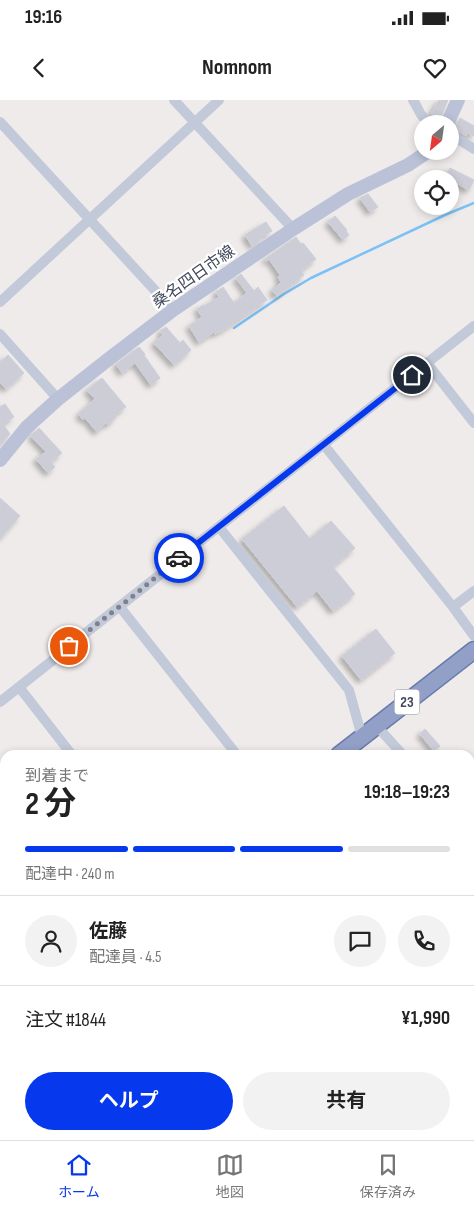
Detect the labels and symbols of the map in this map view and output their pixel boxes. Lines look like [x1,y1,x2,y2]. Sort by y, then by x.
north arrow [414,115,459,160]
street label: 桑名四日市線 [149,242,239,313]
pin [391,354,433,396]
courier [154,533,204,583]
pin [48,625,90,667]
road number: 23 [394,690,420,714]

